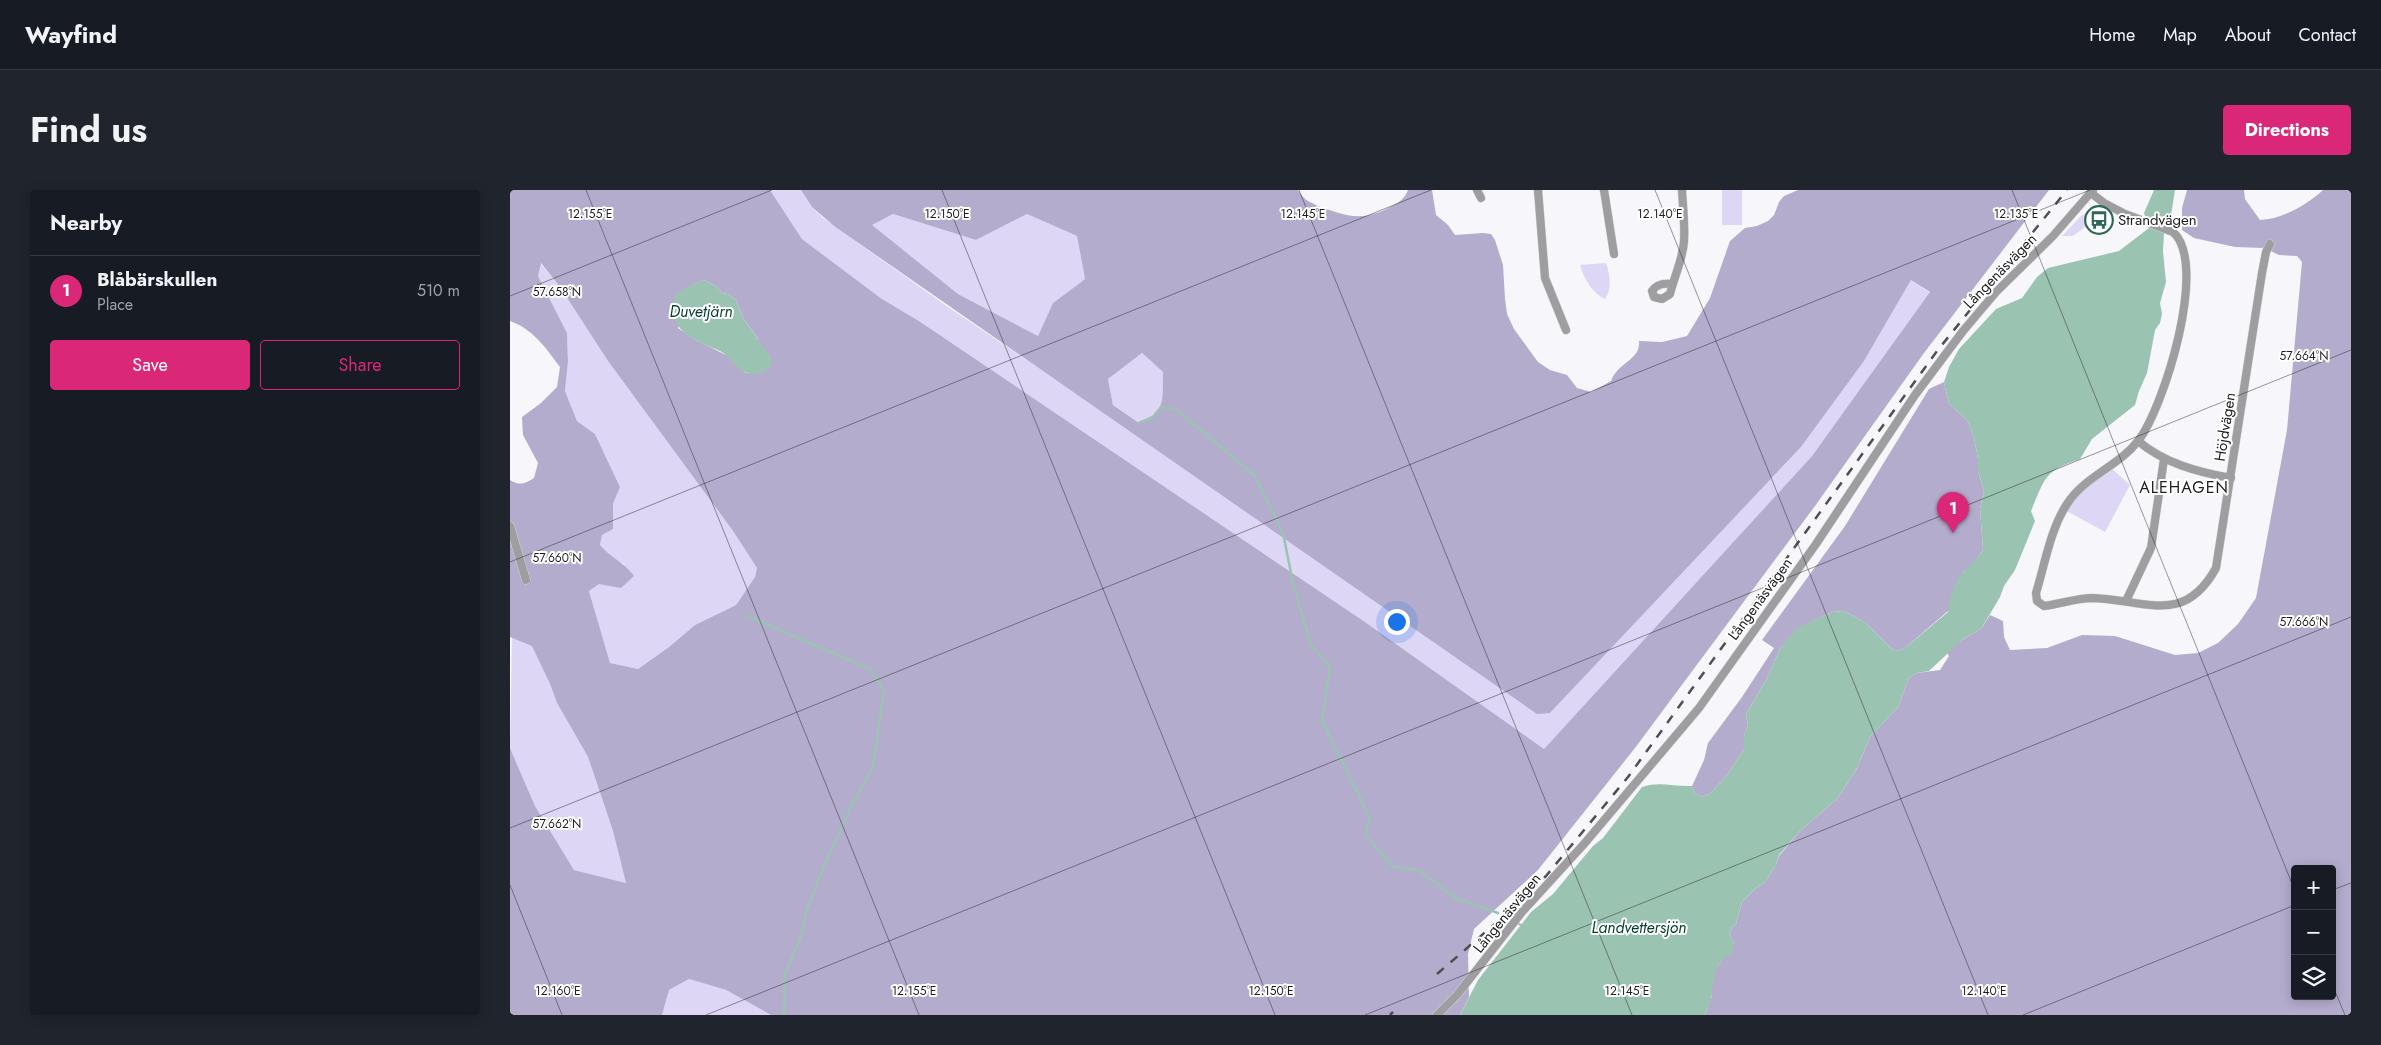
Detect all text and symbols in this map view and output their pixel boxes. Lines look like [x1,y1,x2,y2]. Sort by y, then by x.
text: Wayfind [25,17,117,52]
text: Home [2089,22,2135,48]
text: Map [2163,22,2197,48]
text: About [2225,22,2270,48]
text: Contact [2298,22,2356,48]
text: Find us [30,105,147,155]
button: Directions [2223,105,2351,155]
text: 12.155°E [568,205,612,223]
text: 12.150°E [924,205,970,223]
text: 12.145°E [1281,205,1325,223]
text: 12.140°E [1637,205,1683,223]
text: 12.135°E [1994,205,2038,223]
bus stop icon: Strandvägen [2084,205,2114,235]
text: Nearby [50,208,122,238]
place label: Strandvägen [2118,209,2197,231]
street label: Långenäsvägen [1958,228,2042,314]
text: Blåbärskullen [97,266,217,293]
text: 1 [62,279,70,302]
text: 510 m [417,279,460,302]
text: 57.658°N [533,283,581,301]
text: Place [97,293,133,316]
water label: Duvetjärn [669,300,733,323]
button: Save [50,340,250,390]
button: Share [260,340,460,390]
text: 57.664°N [2280,347,2328,365]
street label: Höjdvägen [2209,391,2241,463]
district label: ALEHAGEN [2139,476,2229,499]
pin: 1 [1937,492,1969,533]
text: 57.660°N [532,549,582,567]
street label: Långenäsvägen [1722,553,1798,645]
your location [1384,609,1410,635]
text: 57.666°N [2280,613,2328,631]
text: 57.662°N [533,815,581,833]
map controls [2291,865,2336,1000]
button: + [2291,865,2336,910]
street label: Långenäsvägen [1468,868,1546,958]
button: − [2291,910,2336,955]
water label: Landvettersjön [1592,916,1686,939]
button: layers [2291,955,2336,1000]
text: 12.160°E [535,982,581,1000]
text: 12.155°E [892,982,936,1000]
text: 12.150°E [1248,982,1294,1000]
text: 12.145°E [1605,982,1649,1000]
text: 12.140°E [1961,982,2007,1000]

